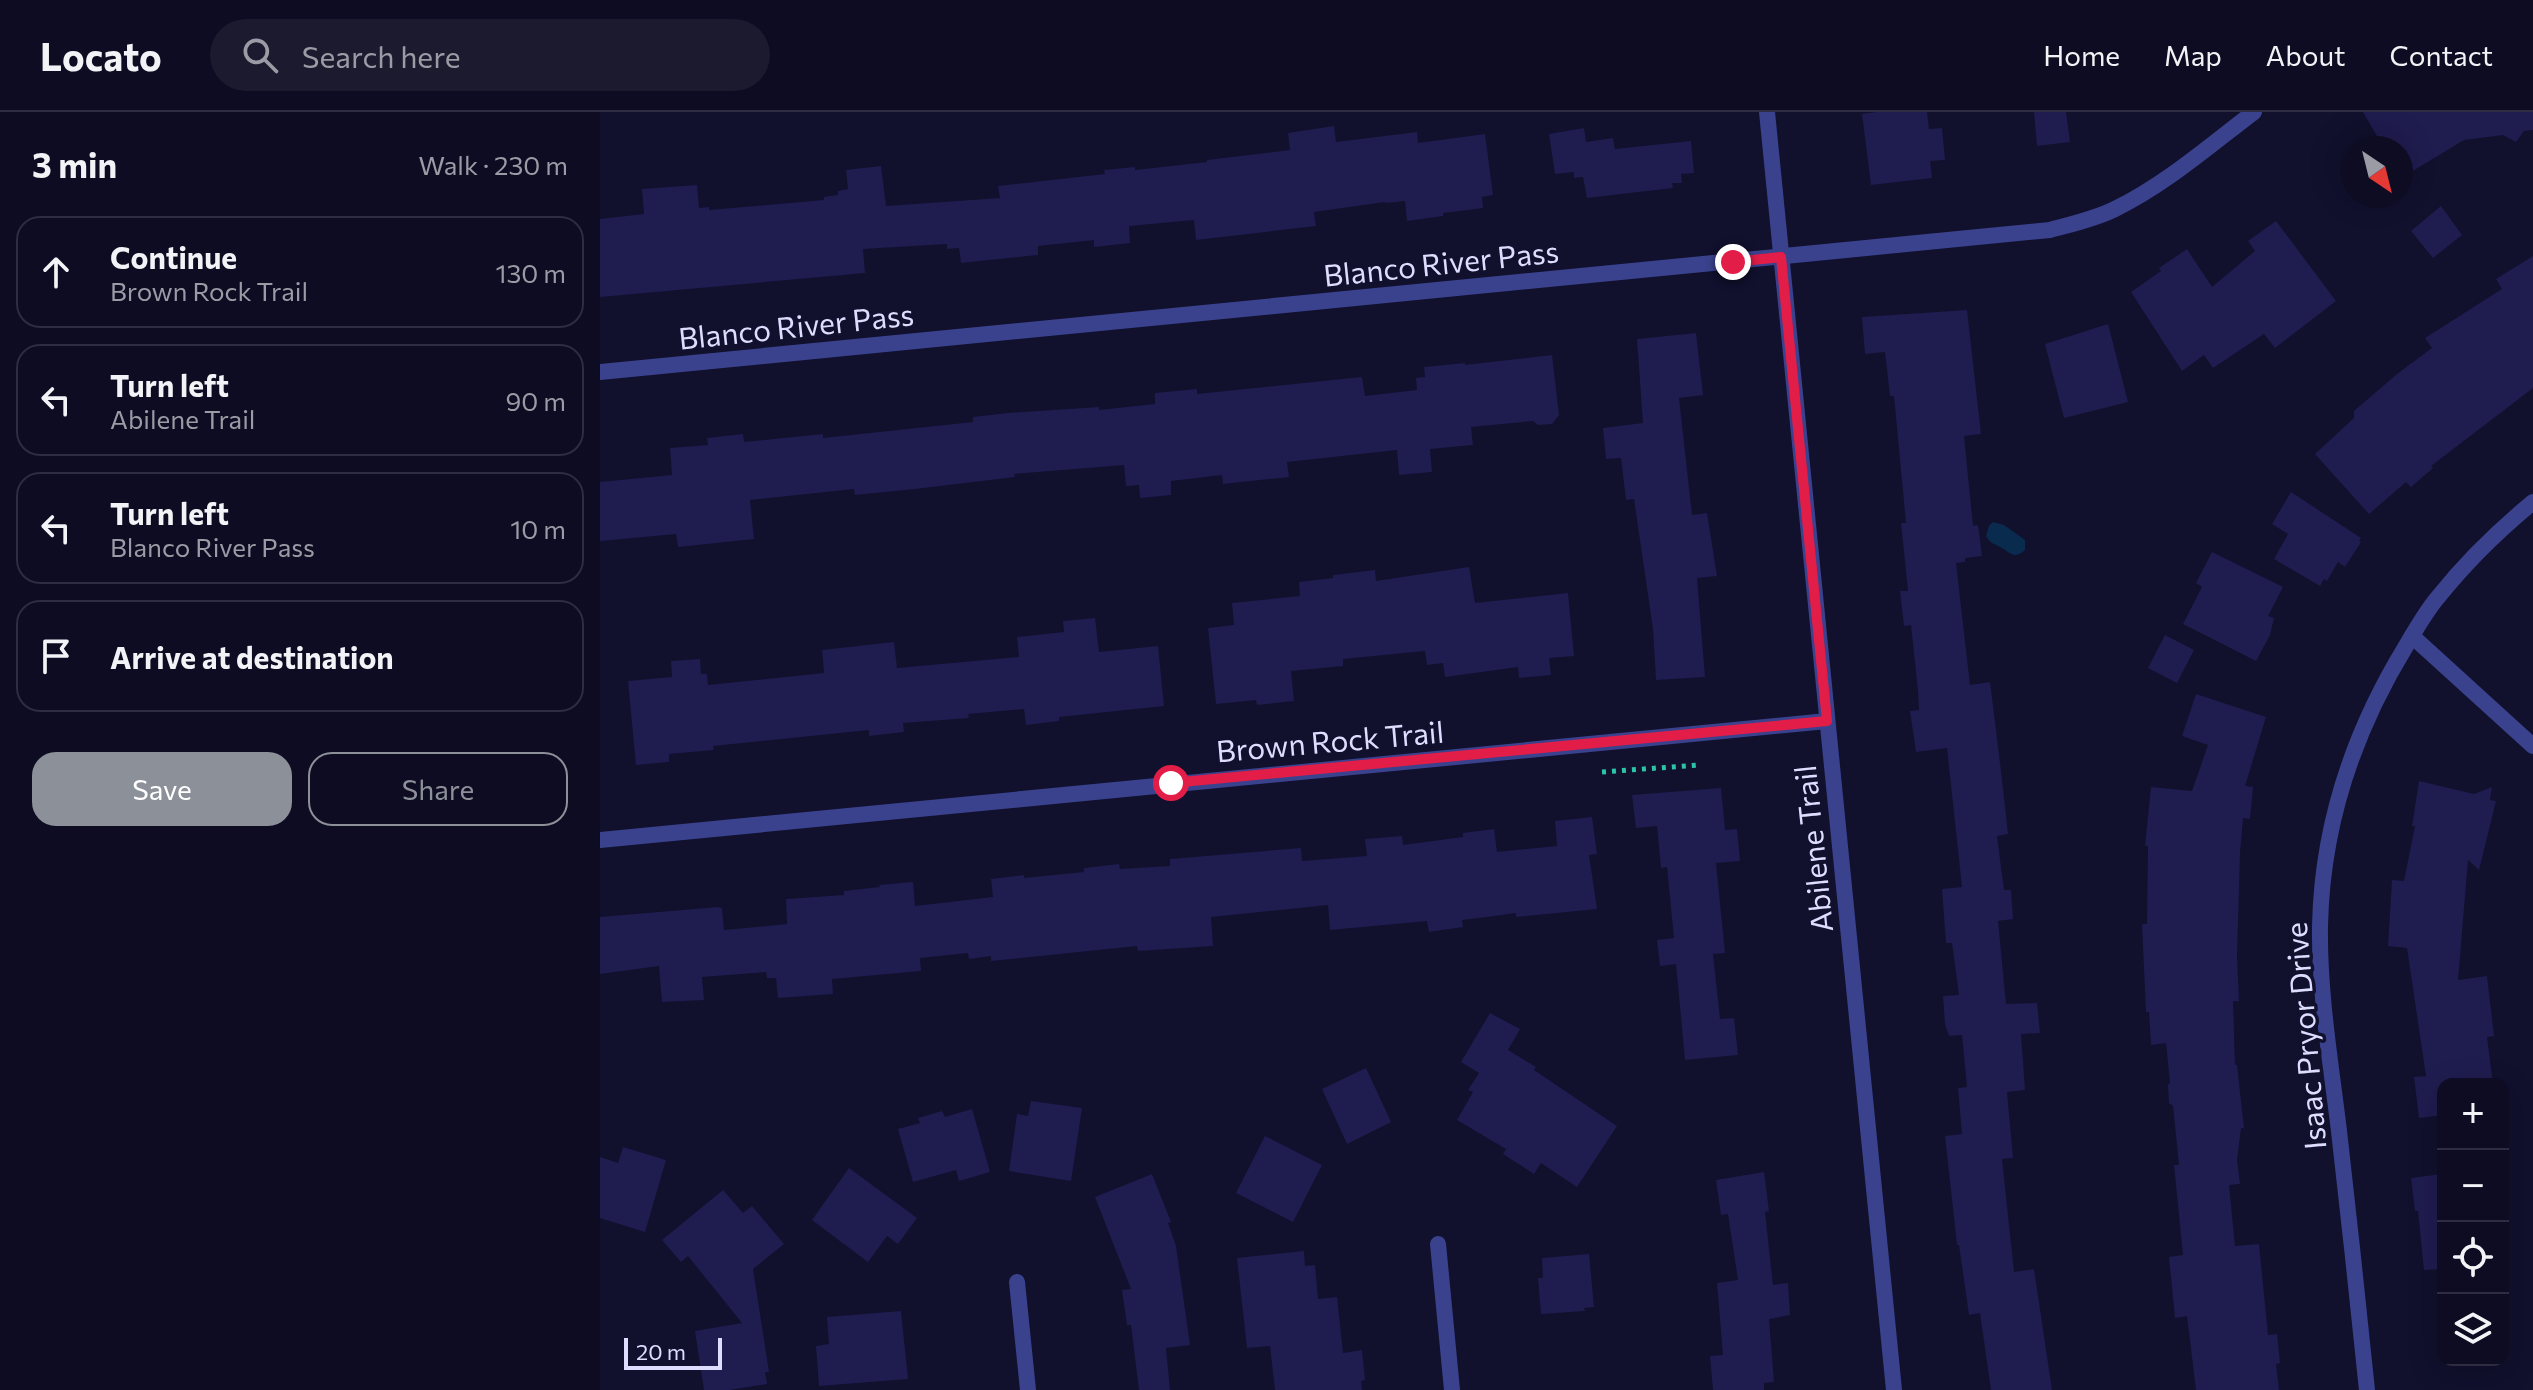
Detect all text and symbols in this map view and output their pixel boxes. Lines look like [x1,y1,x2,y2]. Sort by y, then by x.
search box [210,19,770,91]
text: Locato [40,32,162,79]
icon: search [238,33,282,77]
text: Search here [302,37,460,74]
text: Home [2043,38,2120,72]
text: Map [2164,38,2222,72]
text: About [2266,38,2346,72]
text: Contact [2390,38,2493,72]
north arrow [2341,136,2413,208]
text: 3 min [32,143,117,185]
text: Walk · 230 m [419,149,568,180]
street label: Blanco River Pass [1322,231,1560,293]
text: Continue [110,238,237,275]
route end [1715,244,1751,280]
icon: ahead [34,250,78,294]
text: 130 m [495,257,566,288]
text: Brown Rock Trail [110,275,308,306]
street label: Blanco River Pass [677,294,915,356]
text: Turn left [110,366,229,403]
icon: left [34,378,78,422]
text: 90 m [506,385,566,416]
text: Abilene Trail [110,403,255,434]
text: Turn left [110,494,229,531]
icon: left [34,506,78,550]
text: 10 m [510,513,566,544]
text: Blanco River Pass [110,531,315,562]
icon: arrive [34,634,78,678]
text: Arrive at destination [110,638,394,675]
street label: Brown Rock Trail [1215,712,1445,768]
button: Save [32,752,292,826]
button: Share [308,752,568,826]
street label: Abilene Trail [1785,764,1839,934]
route start [1153,765,1189,801]
street label: Isaac Pryor Drive [2276,921,2332,1151]
map controls [2437,1078,2509,1366]
button: + [2437,1078,2509,1150]
button: − [2437,1150,2509,1222]
button: locate [2437,1222,2509,1294]
button: layers [2437,1294,2509,1366]
scale bar [624,1334,722,1370]
text: 20 m [636,1338,686,1365]

